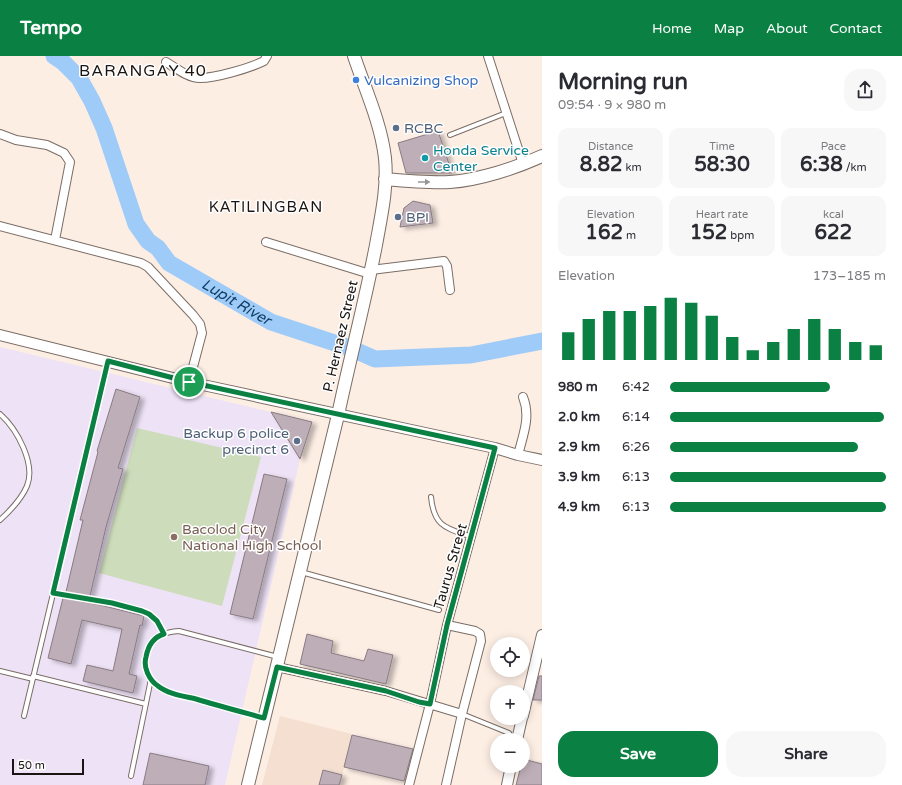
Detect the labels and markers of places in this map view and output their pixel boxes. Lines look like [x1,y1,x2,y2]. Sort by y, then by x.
place label: Vulcanizing Shop [364,72,479,89]
marker: Vulcanizing Shop [351,75,361,85]
place label: RCBC [404,120,443,137]
marker: RCBC [391,123,401,133]
place label: Honda Service Center [433,142,529,175]
marker: Honda Service Center [420,153,430,163]
place label: BPI [406,209,429,226]
marker: BPI [393,212,403,222]
pin [172,365,206,399]
place label: Backup 6 police precinct 6 [183,425,289,458]
marker: Backup 6 police precinct 6 [292,436,302,446]
place label: Bacolod City National High School [182,521,322,554]
marker: Bacolod City National High School [169,532,179,542]

